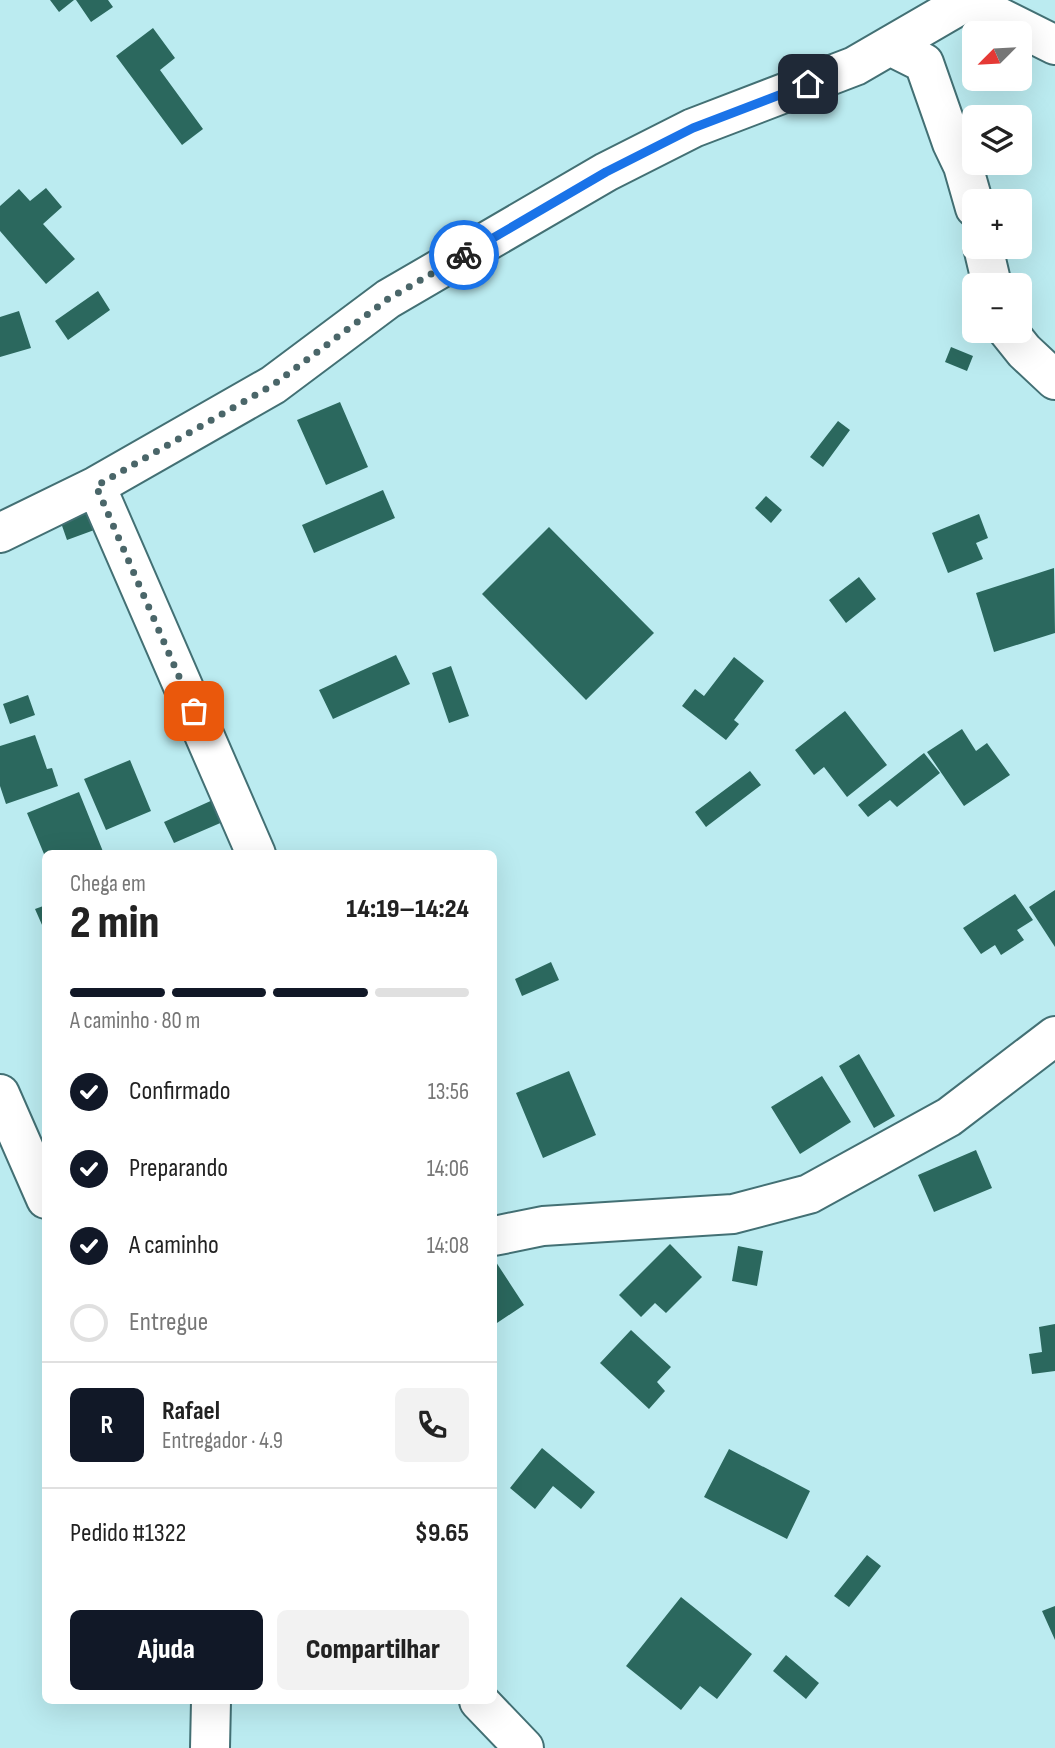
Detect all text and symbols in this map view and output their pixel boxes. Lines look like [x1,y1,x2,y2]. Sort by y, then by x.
north arrow [962,21,1032,91]
map controls [962,21,1032,343]
pin [778,54,838,114]
icon: home [789,65,827,103]
button: layers [962,105,1032,175]
button: + [962,189,1032,259]
courier [429,220,499,290]
icon: bike [445,236,483,274]
button: − [962,273,1032,343]
pin [164,681,224,741]
icon: bag [175,692,213,730]
text: Chega em [70,870,146,898]
text: 14:19–14:24 [346,894,469,925]
text: 2 min [70,896,159,951]
text: A caminho · 80 m [70,1007,200,1035]
icon: check [70,1073,108,1111]
text: Confirmado [129,1076,230,1107]
text: 13:56 [428,1078,469,1106]
icon: check [70,1150,108,1188]
text: Preparando [129,1153,228,1184]
text: 14:06 [427,1155,469,1183]
icon: check [70,1227,108,1265]
text: A caminho [129,1230,219,1261]
text: 14:08 [427,1232,469,1260]
text: Entregue [129,1307,208,1338]
button: phone [395,1388,469,1462]
text: Rafael [162,1396,220,1427]
text: R [101,1410,113,1441]
text: Entregador · 4.9 [162,1427,283,1455]
text: Pedido #1322 [70,1518,186,1549]
text: $9.65 [415,1518,469,1549]
button: Ajuda [70,1610,263,1690]
button: Compartilhar [277,1610,469,1690]

